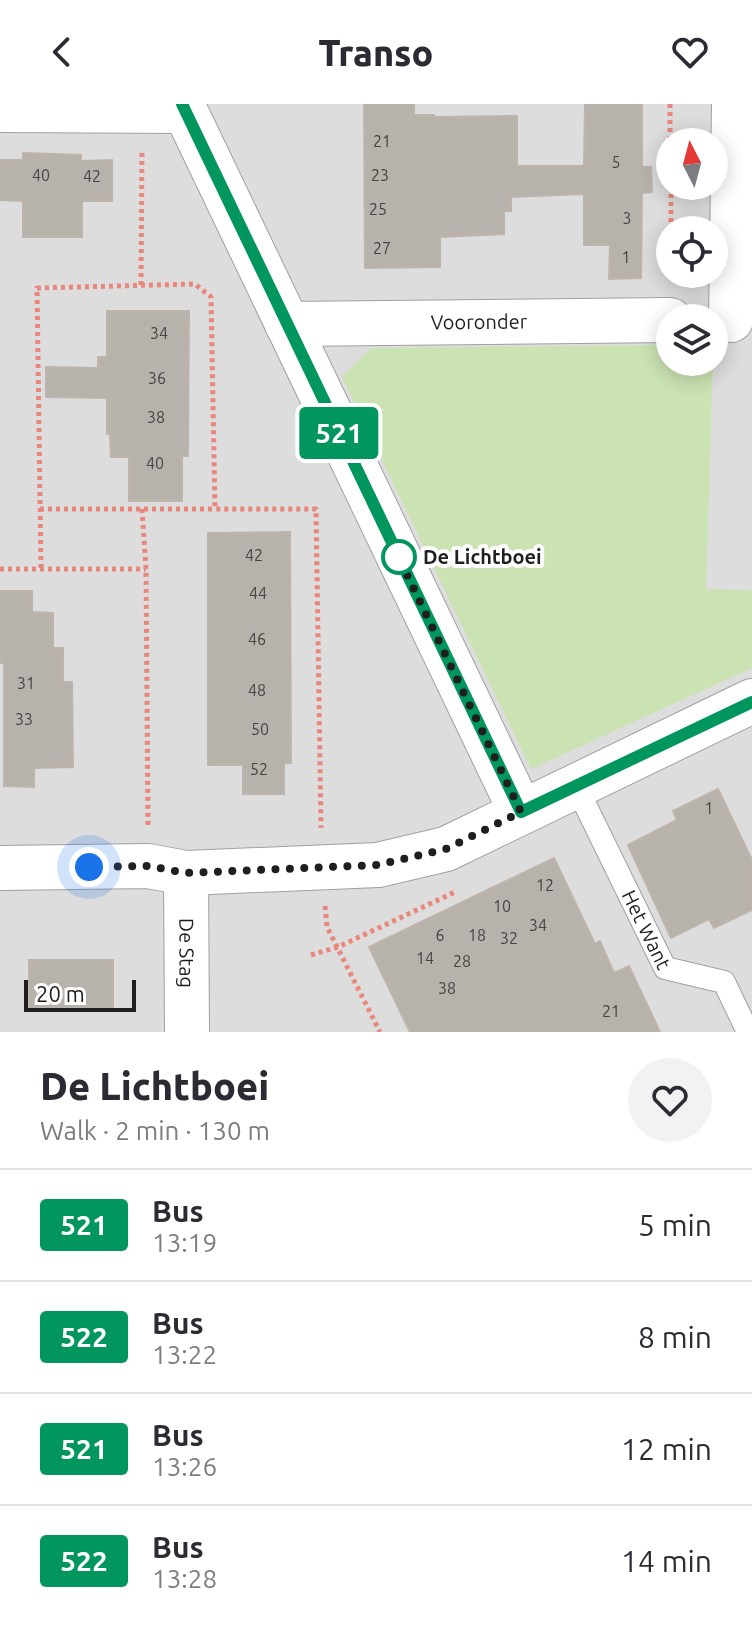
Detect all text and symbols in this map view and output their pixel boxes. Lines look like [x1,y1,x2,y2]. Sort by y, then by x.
icon: back [40,30,84,74]
icon: heart [668,30,712,74]
text: Transo [319,32,433,73]
north arrow [656,128,728,200]
map controls [656,128,728,376]
house number: 21 [373,132,391,150]
house number: 5 [611,153,621,171]
house number: 40 [32,166,50,184]
house number: 23 [371,166,389,184]
house number: 42 [83,167,101,185]
house number: 25 [369,200,387,218]
house number: 3 [622,209,632,227]
button: locate [656,216,728,288]
house number: 27 [373,239,391,257]
house number: 1 [621,248,631,266]
button: layers [656,304,728,376]
street label: Vooronder [431,309,528,333]
house number: 34 [150,324,168,342]
house number: 36 [148,369,166,387]
line badge: 521 [293,407,385,459]
house number: 38 [147,408,165,426]
text: 521 [315,417,363,448]
house number: 40 [146,454,164,472]
marker: De Lichtboei [382,540,416,574]
place label: De Lichtboei [423,545,542,568]
house number: 42 [245,546,263,564]
house number: 44 [249,584,267,602]
house number: 46 [248,630,266,648]
house number: 31 [17,674,35,692]
house number: 48 [248,681,266,699]
house number: 33 [15,710,33,728]
house number: 50 [251,720,269,738]
house number: 52 [250,760,268,778]
house number: 1 [704,799,714,817]
your location [69,847,109,887]
house number: 12 [536,876,554,894]
street label: Het Want [618,886,676,973]
house number: 10 [493,897,511,915]
house number: 34 [529,916,547,934]
street label: De Stag [175,918,199,988]
house number: 6 [435,926,445,944]
house number: 18 [468,926,486,944]
house number: 32 [500,929,518,947]
house number: 14 [416,949,434,967]
house number: 28 [453,952,471,970]
scale bar [24,976,136,1012]
house number: 38 [438,979,456,997]
text: 20 m [36,981,85,1006]
house number: 21 [602,1002,620,1020]
button: heart [628,1058,712,1142]
text: De Lichtboei [40,1065,269,1107]
text: Walk · 2 min · 130 m [40,1116,270,1145]
text: Bus [152,1194,204,1228]
text: 5 min [638,1208,712,1242]
text: 521 [60,1209,108,1240]
text: 13:19 [152,1228,217,1257]
text: Bus [152,1306,204,1340]
text: 8 min [638,1320,712,1354]
text: 522 [60,1321,108,1352]
text: 13:22 [152,1340,217,1369]
text: Bus [152,1418,204,1452]
text: 12 min [621,1432,712,1466]
text: 521 [60,1433,108,1464]
text: 13:26 [152,1452,217,1481]
text: Bus [152,1530,204,1564]
text: 14 min [621,1544,712,1578]
text: 522 [60,1545,108,1576]
text: 13:28 [152,1564,217,1593]

